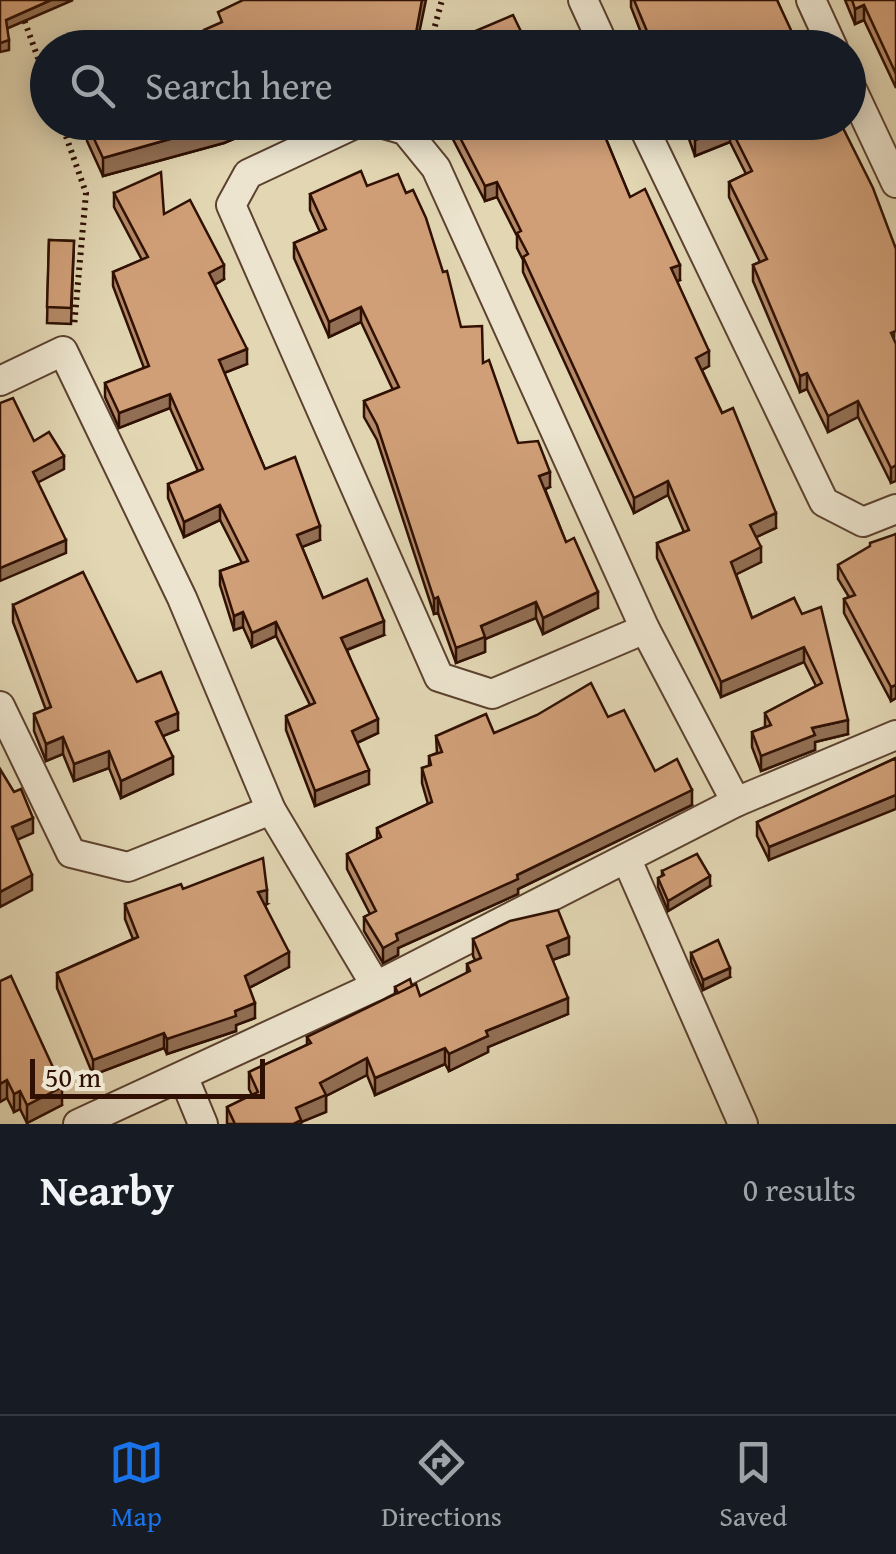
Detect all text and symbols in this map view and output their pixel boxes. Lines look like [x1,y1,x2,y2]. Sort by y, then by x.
search box [30,30,866,140]
text: Search here [145,57,333,113]
icon: search [65,58,120,113]
scale bar [30,1054,265,1098]
text: 50 m [45,1056,101,1097]
text: Nearby [40,1159,174,1220]
text: 0 results [743,1166,856,1213]
tab: Map [109,1435,164,1536]
tab: Directions [381,1435,502,1536]
tab: Saved [719,1435,787,1536]

